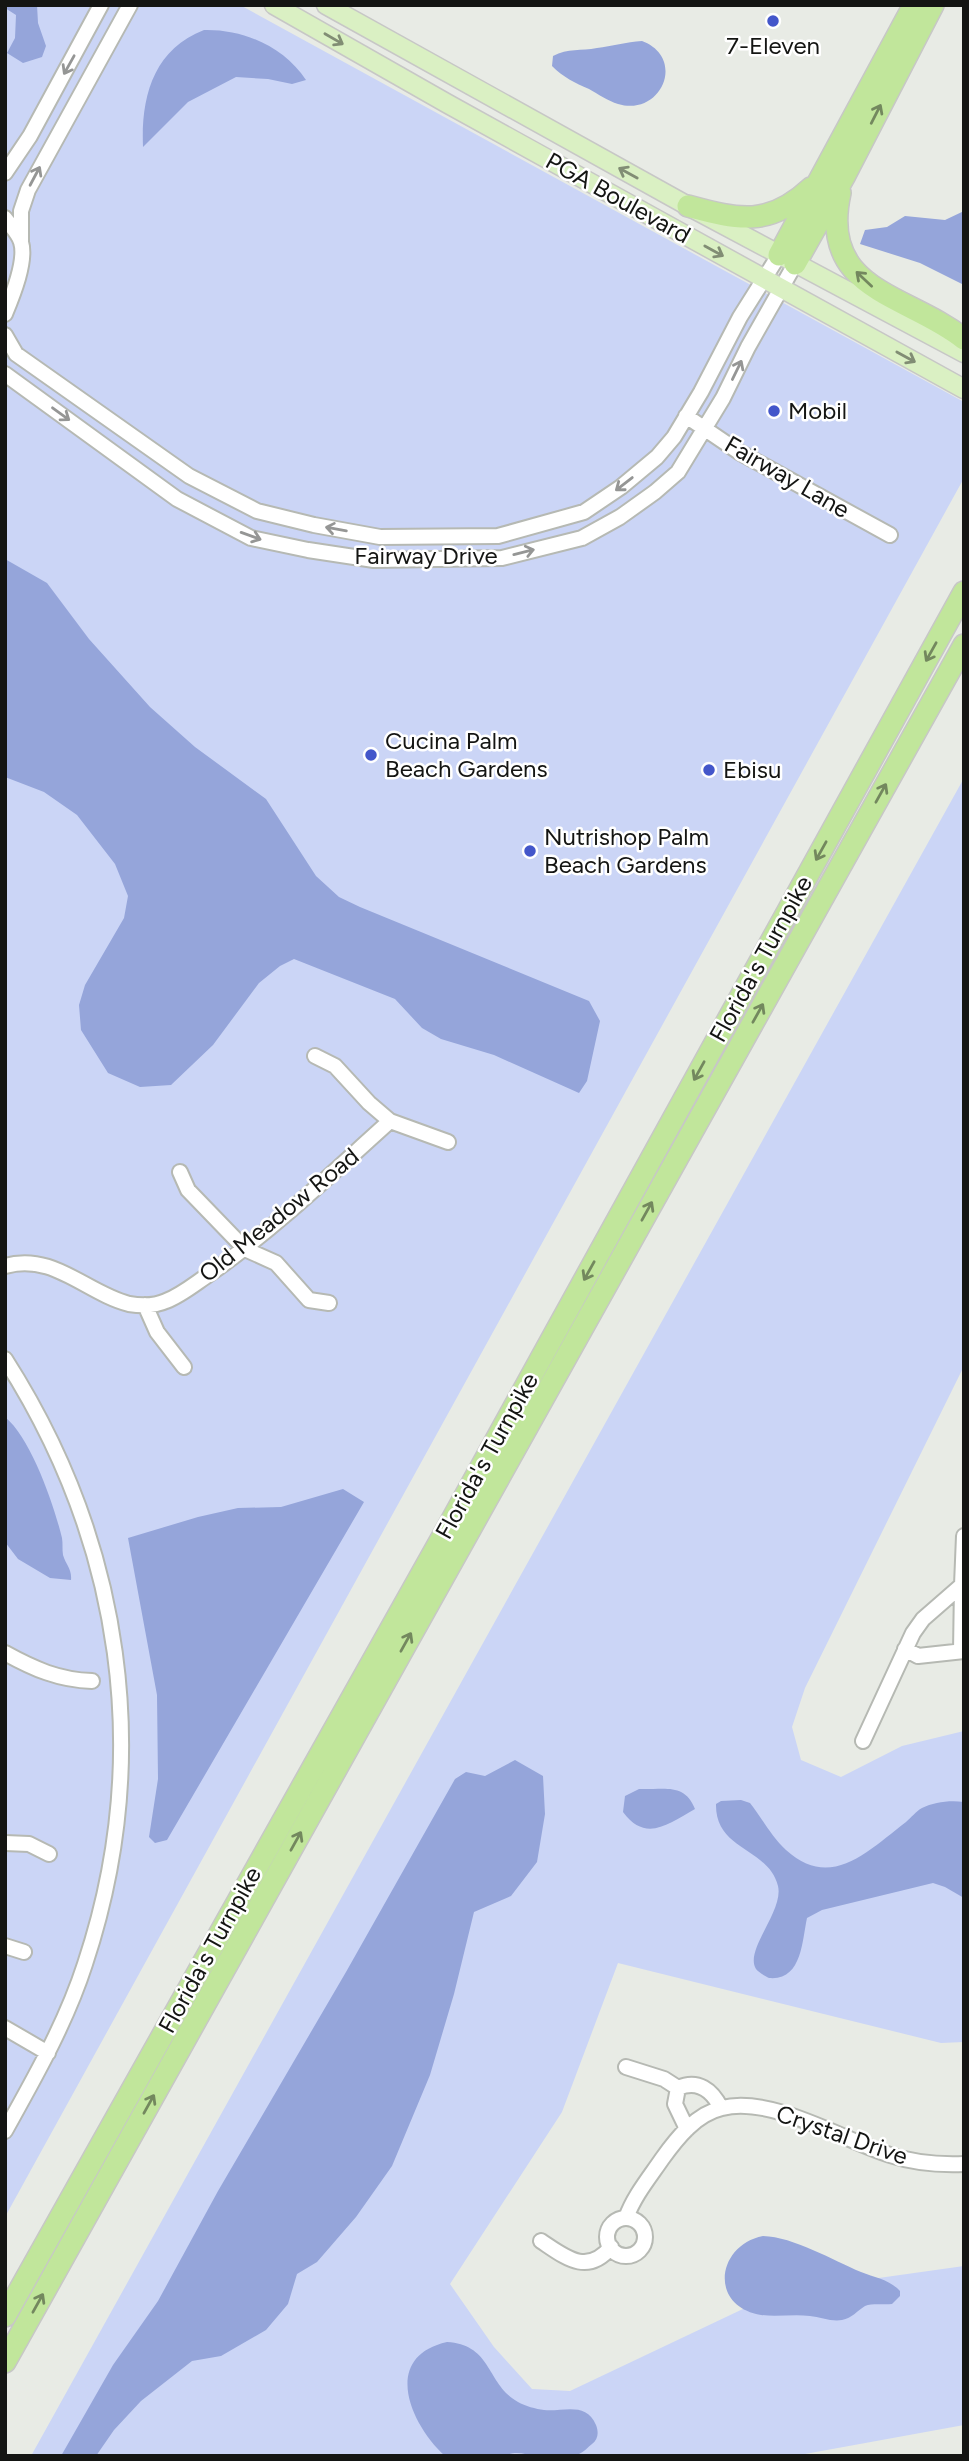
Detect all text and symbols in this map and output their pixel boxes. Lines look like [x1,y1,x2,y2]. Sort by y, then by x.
marker: 7-Eleven [765,13,781,29]
place label: 7-Eleven [726,31,820,60]
one-way arrow [323,32,343,46]
one-way arrow [61,54,75,75]
one-way arrow [870,104,884,125]
street label: PGA Boulevard [541,146,696,249]
one-way arrow [29,166,42,187]
one-way arrow [619,166,639,180]
one-way arrow [704,245,724,259]
one-way arrow [855,271,873,287]
one-way arrow [896,350,916,364]
one-way arrow [731,360,745,381]
place label: Mobil [788,396,847,425]
marker: Mobil [766,403,782,419]
one-way arrow [51,406,70,421]
street label: Fairway Lane [720,429,855,524]
one-way arrow [616,476,634,492]
one-way arrow [325,522,348,536]
one-way arrow [240,531,262,543]
street label: Fairway Drive [354,541,498,570]
one-way arrow [513,545,535,558]
one-way arrow [924,641,938,661]
place label: Cucina Palm Beach Gardens [385,726,548,783]
marker: Cucina Palm Beach Gardens [363,747,379,763]
place label: Ebisu [723,755,781,784]
marker: Ebisu [701,762,717,778]
one-way arrow [875,783,888,804]
place label: Nutrishop Palm Beach Gardens [544,822,709,879]
one-way arrow [814,840,827,861]
marker: Nutrishop Palm Beach Gardens [522,843,538,859]
street label: Florida's Turnpike [703,871,818,1047]
one-way arrow [752,1003,765,1024]
one-way arrow [692,1061,706,1081]
street label: Old Meadow Road [193,1141,364,1288]
one-way arrow [640,1202,654,1222]
one-way arrow [582,1260,596,1280]
street label: Florida's Turnpike [429,1368,544,1544]
one-way arrow [399,1633,413,1653]
one-way arrow [290,1831,303,1852]
street label: Florida's Turnpike [152,1862,267,2038]
one-way arrow [143,2094,156,2115]
street label: Crystal Drive [773,2098,912,2171]
one-way arrow [31,2293,45,2313]

